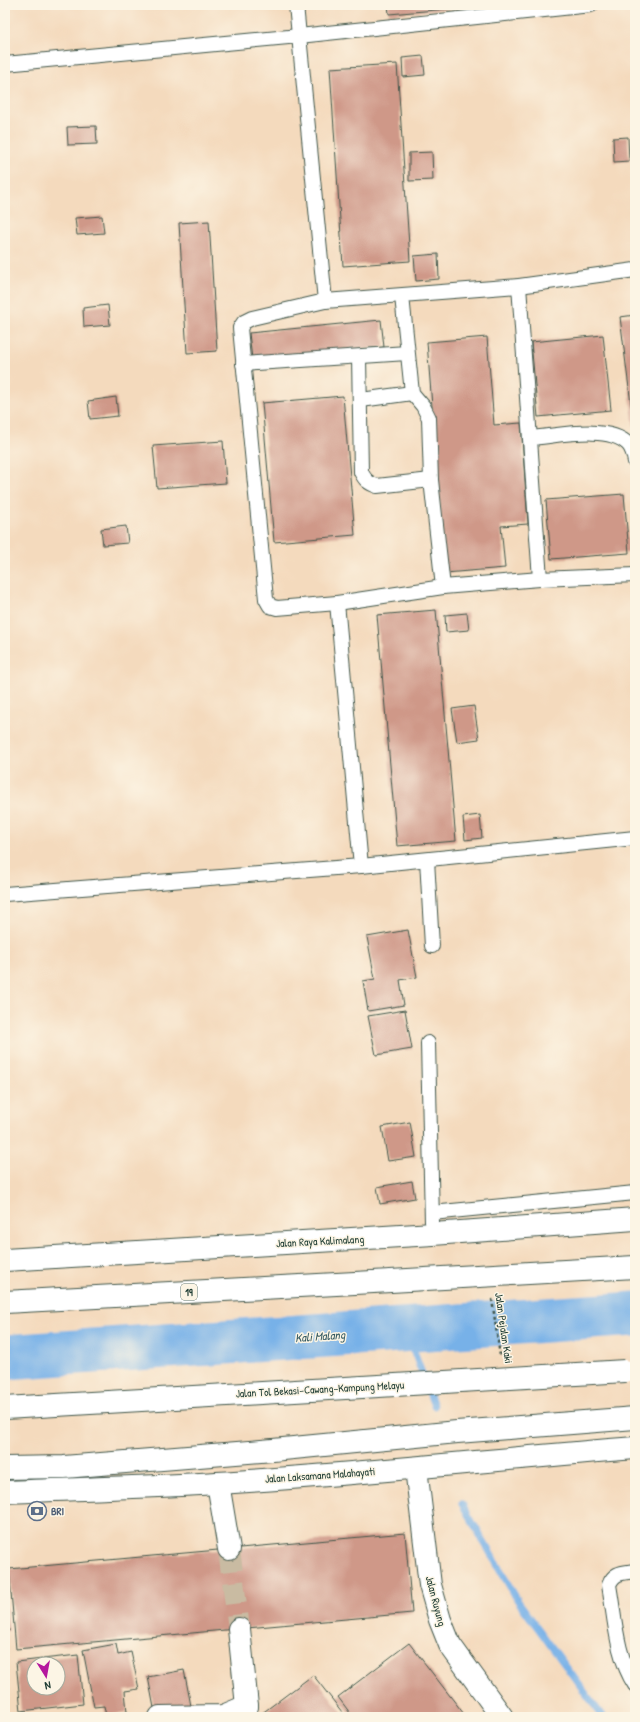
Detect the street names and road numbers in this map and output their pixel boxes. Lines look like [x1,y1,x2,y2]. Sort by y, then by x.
street label: Jalan Raya Kalimalang [276,1232,365,1250]
road number: 19 [181,1284,197,1300]
street label: Jalan Pejalan Kaki [492,1292,516,1364]
street label: Jalan Tol Bekasi–Cawang–Kampung Melayu [235,1378,405,1400]
street label: Jalan Laksamana Malahayati [264,1464,376,1486]
street label: Jalan Ruyung [423,1574,449,1628]

